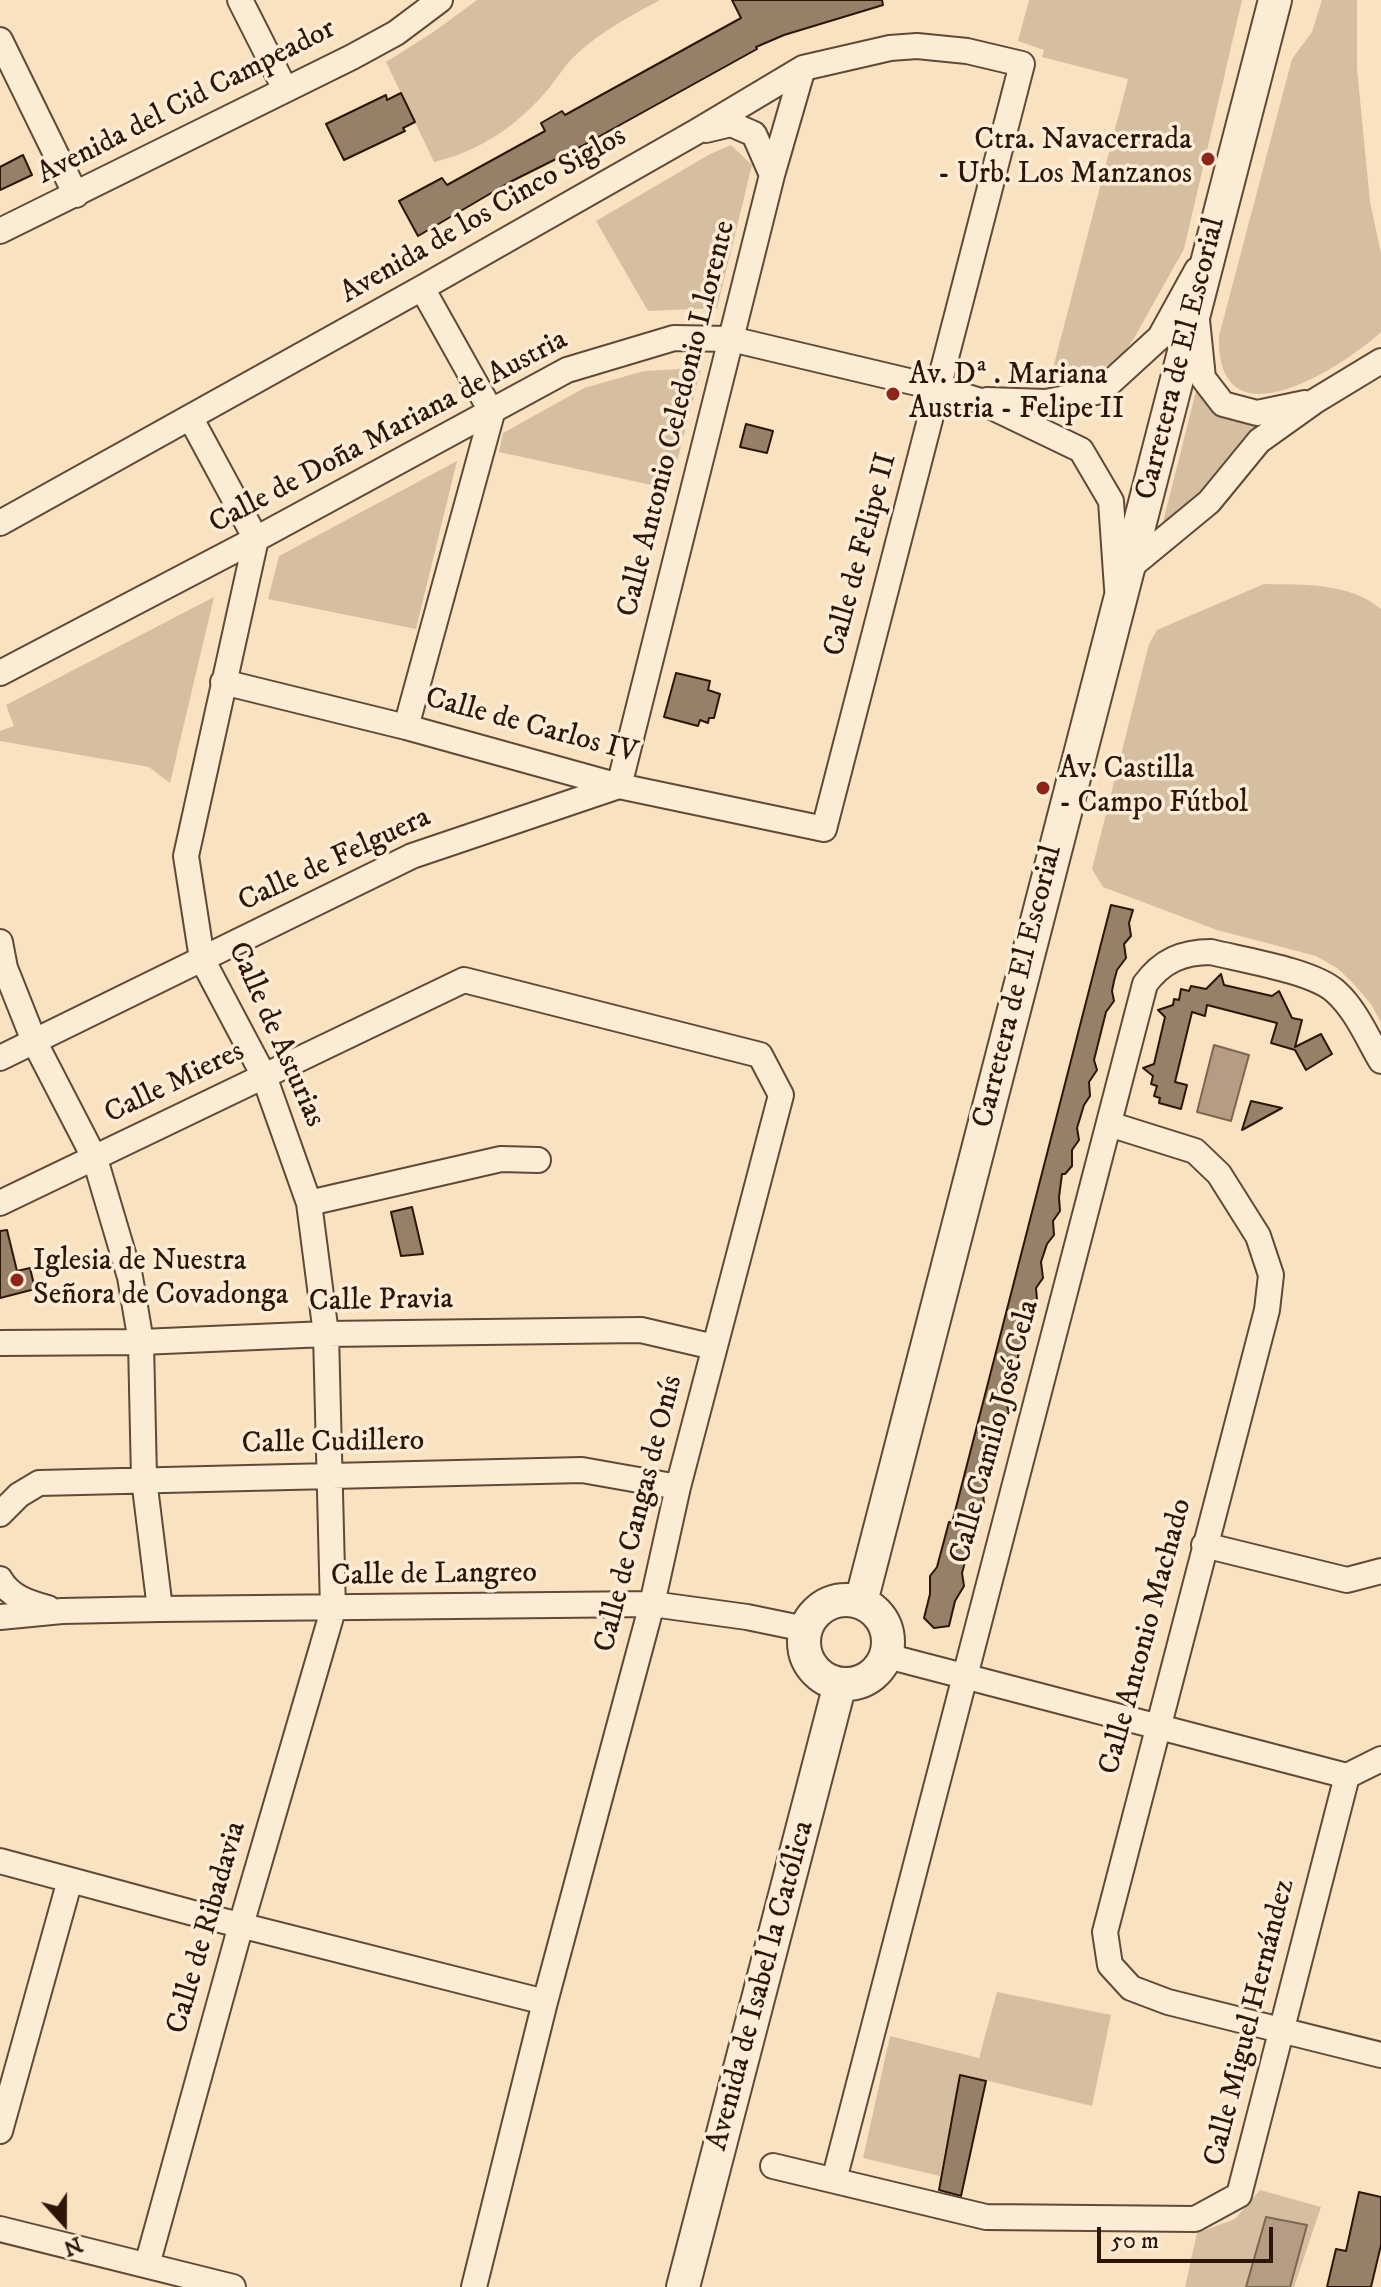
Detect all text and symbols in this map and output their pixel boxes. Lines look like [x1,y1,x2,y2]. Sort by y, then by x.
street label: Avenida del Cid Campeador [32,12,342,194]
street label: Avenida de los Cinco Siglos [335,119,633,313]
place label: Ctra. Navacerrada - Urb. Los Manzanos [938,124,1192,194]
marker: Ctra. Navacerrada - Urb. Los Manzanos [1199,150,1217,168]
street label: Carretera de El Escorial [1130,214,1234,504]
street label: Calle Antonio Celedonio Llorente [611,217,745,621]
street label: Calle de Doña Mariana de Austria [204,323,574,543]
place label: Av. Dª . Mariana Austria - Felipe II [909,359,1124,430]
marker: Av. Dª . Mariana Austria - Felipe II [884,385,902,403]
street label: Calle de Felipe II [818,450,906,660]
street label: Calle de Carlos IV [421,681,641,773]
place label: Av. Castilla - Campo Fútbol [1059,753,1248,824]
marker: Av. Castilla - Campo Fútbol [1034,779,1052,797]
street label: Calle de Felguera [233,801,437,921]
street label: Carretera de El Escorial [967,842,1071,1132]
street label: Calle de Asturias [218,937,332,1133]
street label: Calle Mieres [99,1035,251,1133]
place label: Iglesia de Nuestra Señora de Covadonga [33,1245,288,1316]
marker: Iglesia de Nuestra Señora de Covadonga [8,1271,26,1289]
street label: Calle Pravia [309,1283,453,1321]
street label: Calle Camilo José Cela [944,1296,1048,1568]
street label: Calle de Cangas de Onís [588,1372,692,1656]
street label: Calle Cudillero [241,1424,425,1464]
street label: Calle Antonio Machado [1093,1495,1201,1779]
street label: Calle de Langreo [331,1556,537,1596]
street label: Avenida de Isabel la Católica [701,1817,823,2155]
street label: Calle de Ribadavia [161,1818,255,2038]
street label: Calle Miguel Hernández [1198,1876,1304,2170]
north arrow [24,2183,104,2263]
scale bar [1101,2211,1277,2261]
text: 50 m [1111,2226,1159,2256]
text: N [60,2230,86,2262]

